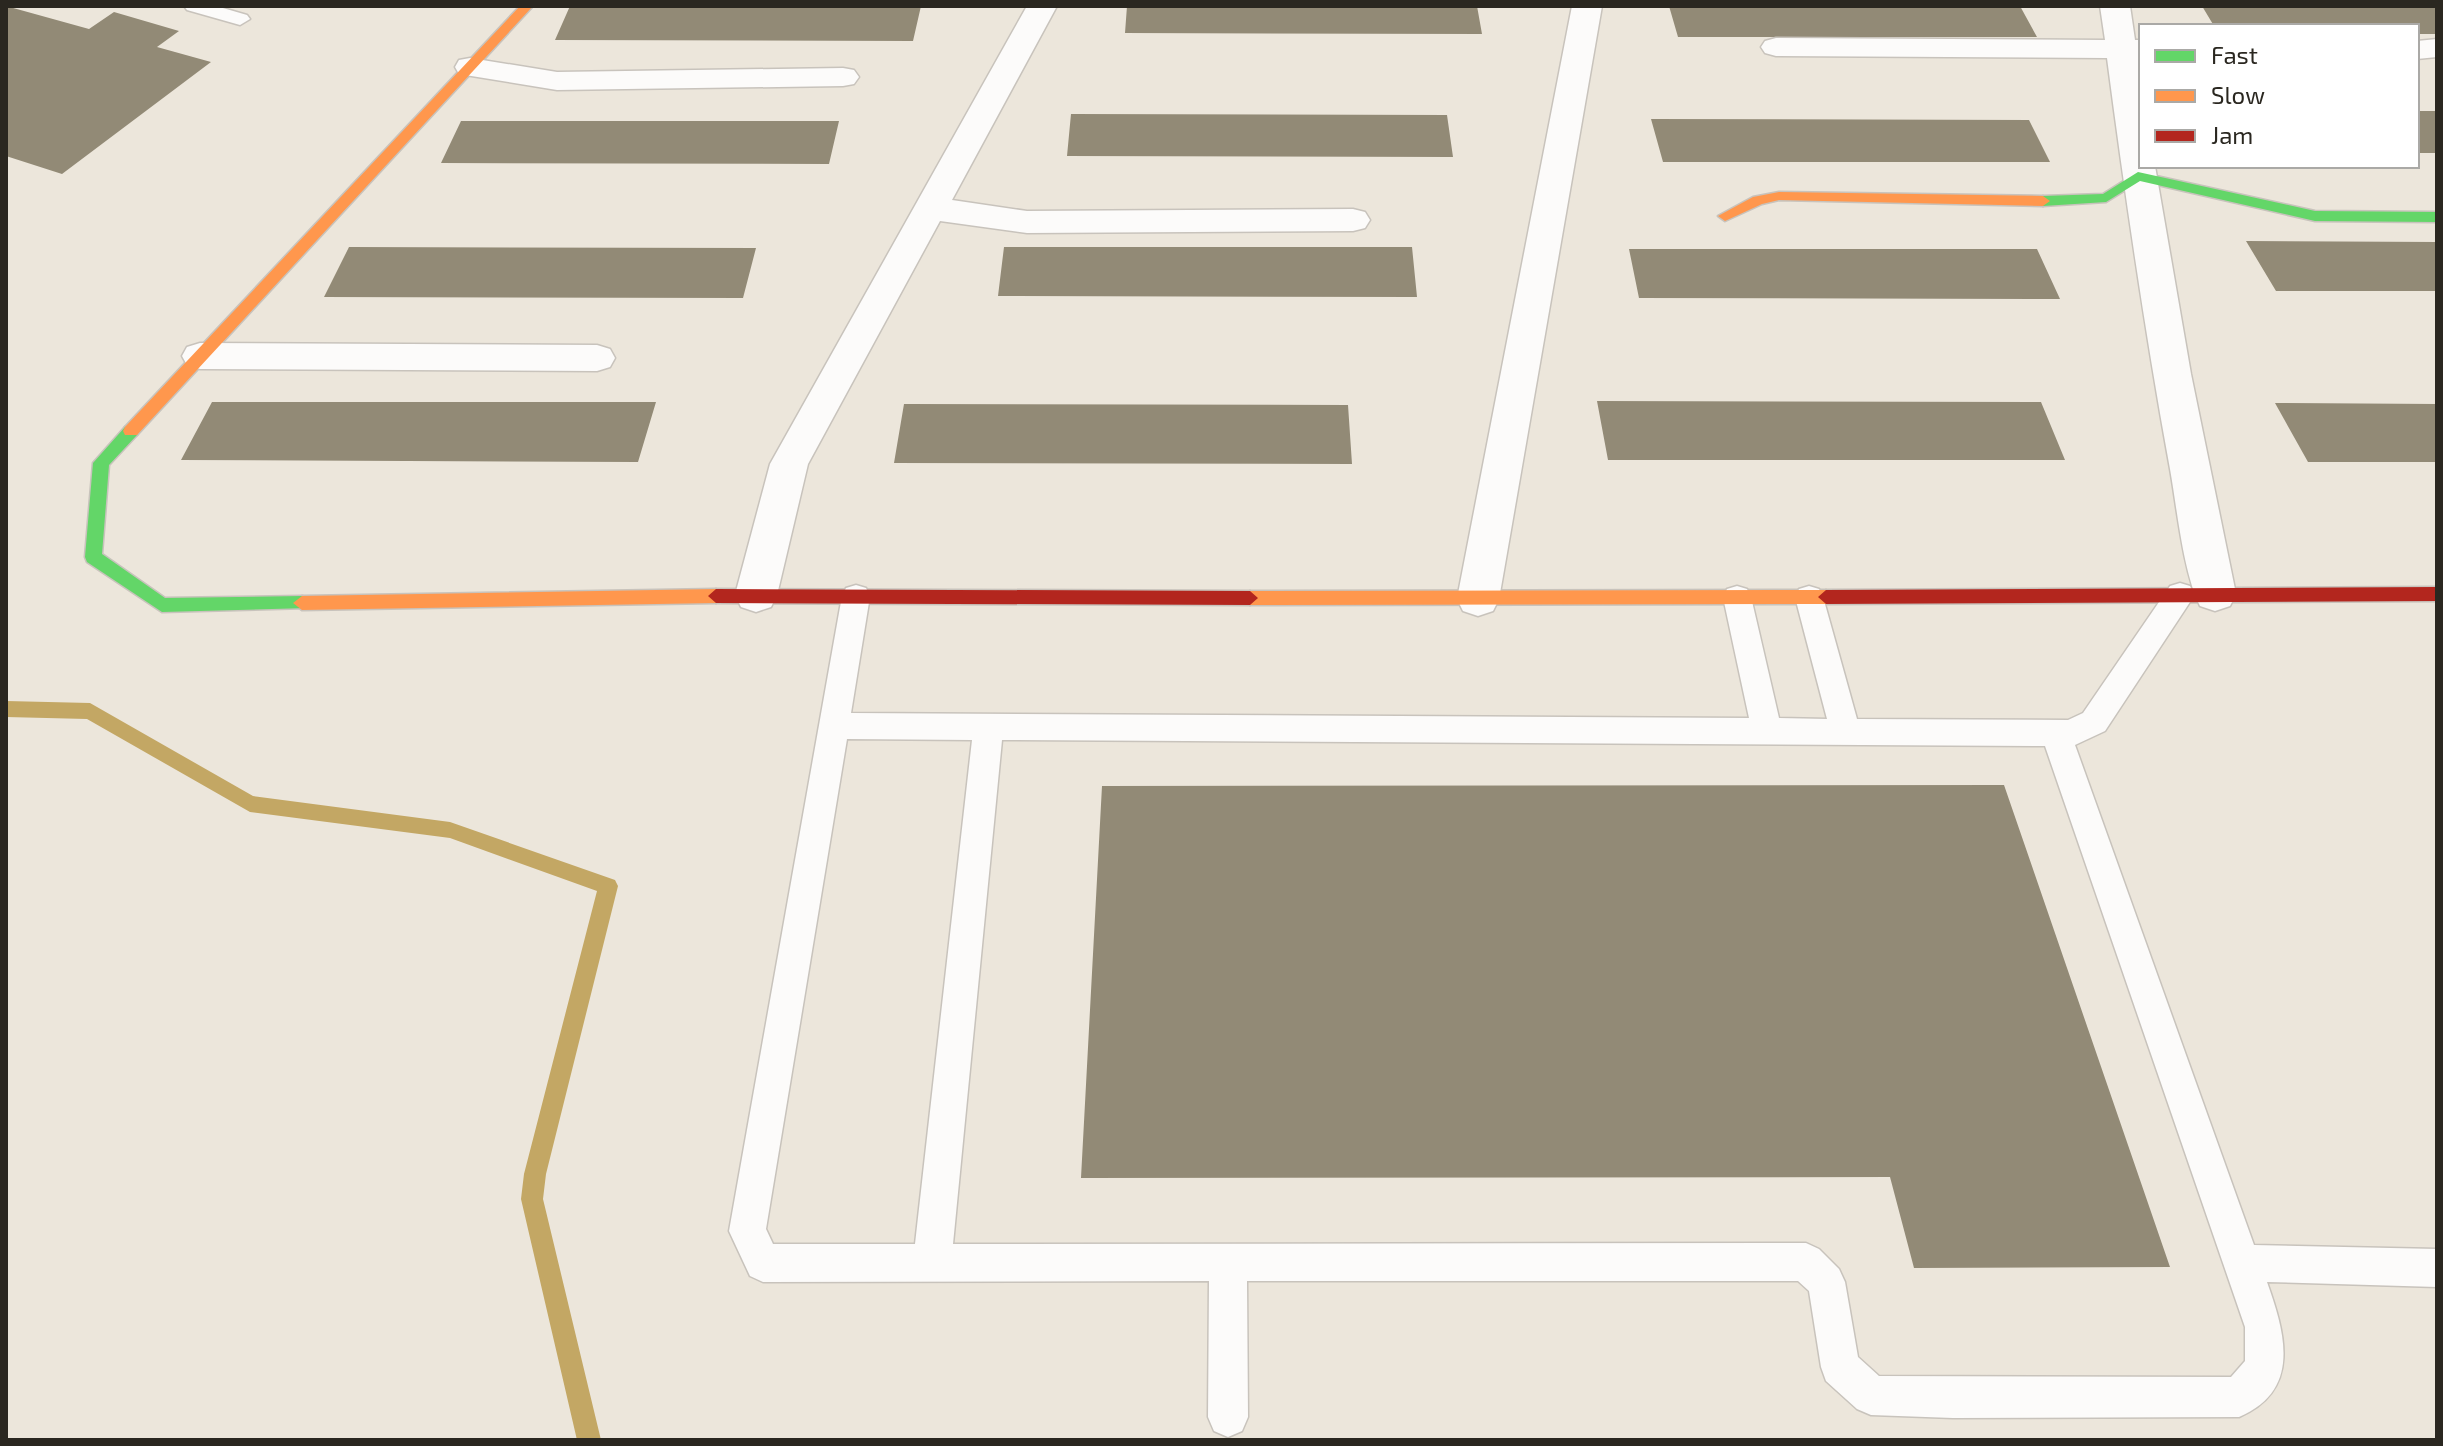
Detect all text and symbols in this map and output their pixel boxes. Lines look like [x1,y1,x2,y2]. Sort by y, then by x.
legend [2139,24,2419,168]
text: Fast [2211,40,2258,69]
text: Slow [2211,80,2265,109]
text: Jam [2211,120,2253,149]

